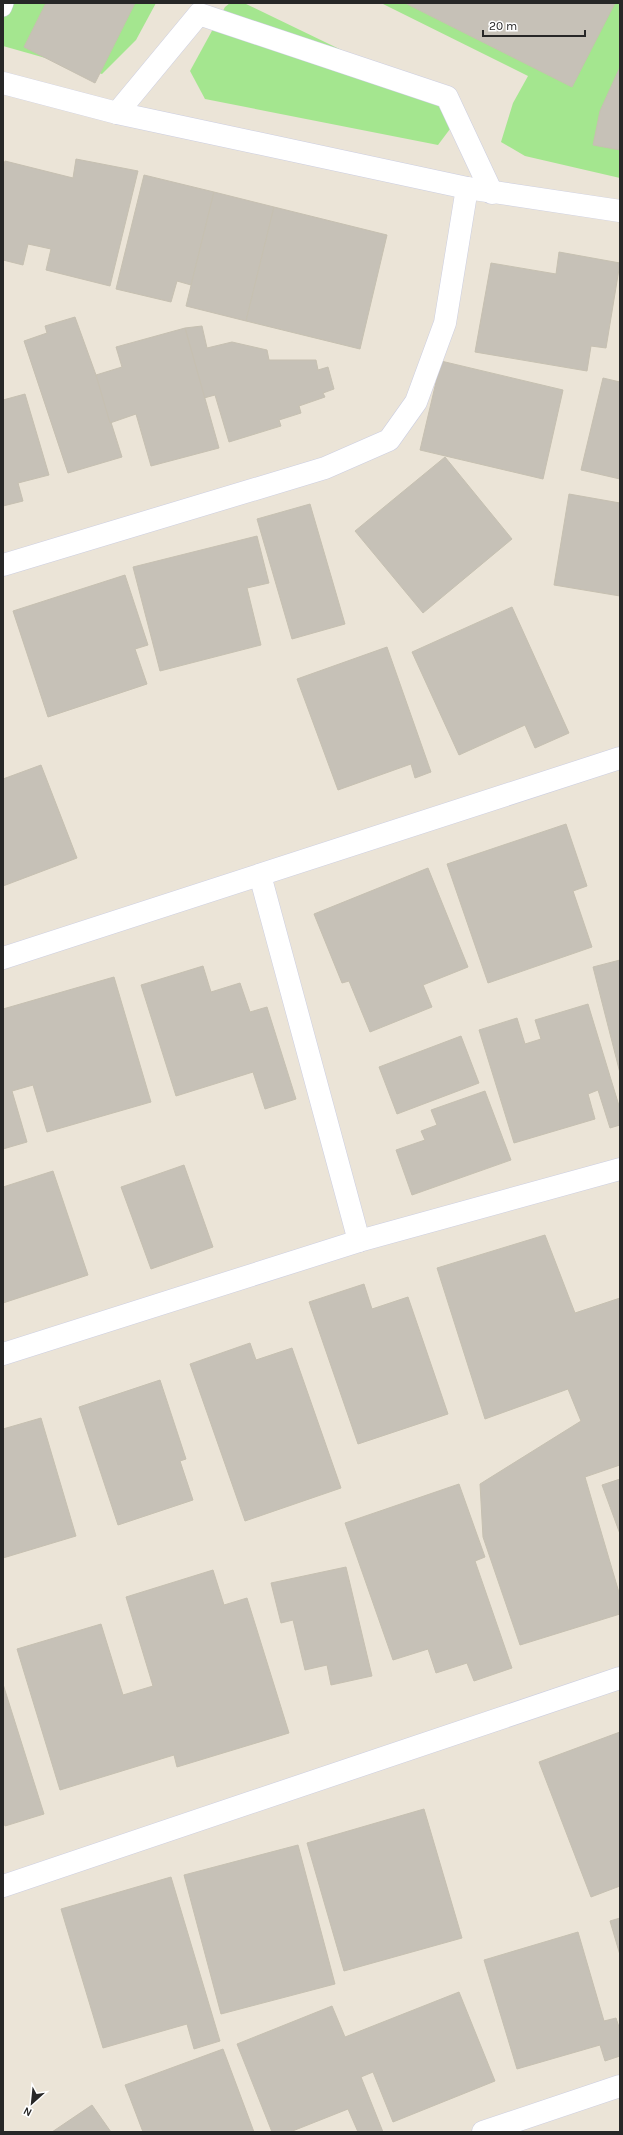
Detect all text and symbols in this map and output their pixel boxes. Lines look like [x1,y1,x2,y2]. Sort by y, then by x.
scale bar [483,12,585,38]
text: 20 m [489,19,517,33]
north arrow [12,2083,52,2123]
text: N [21,2104,34,2119]

